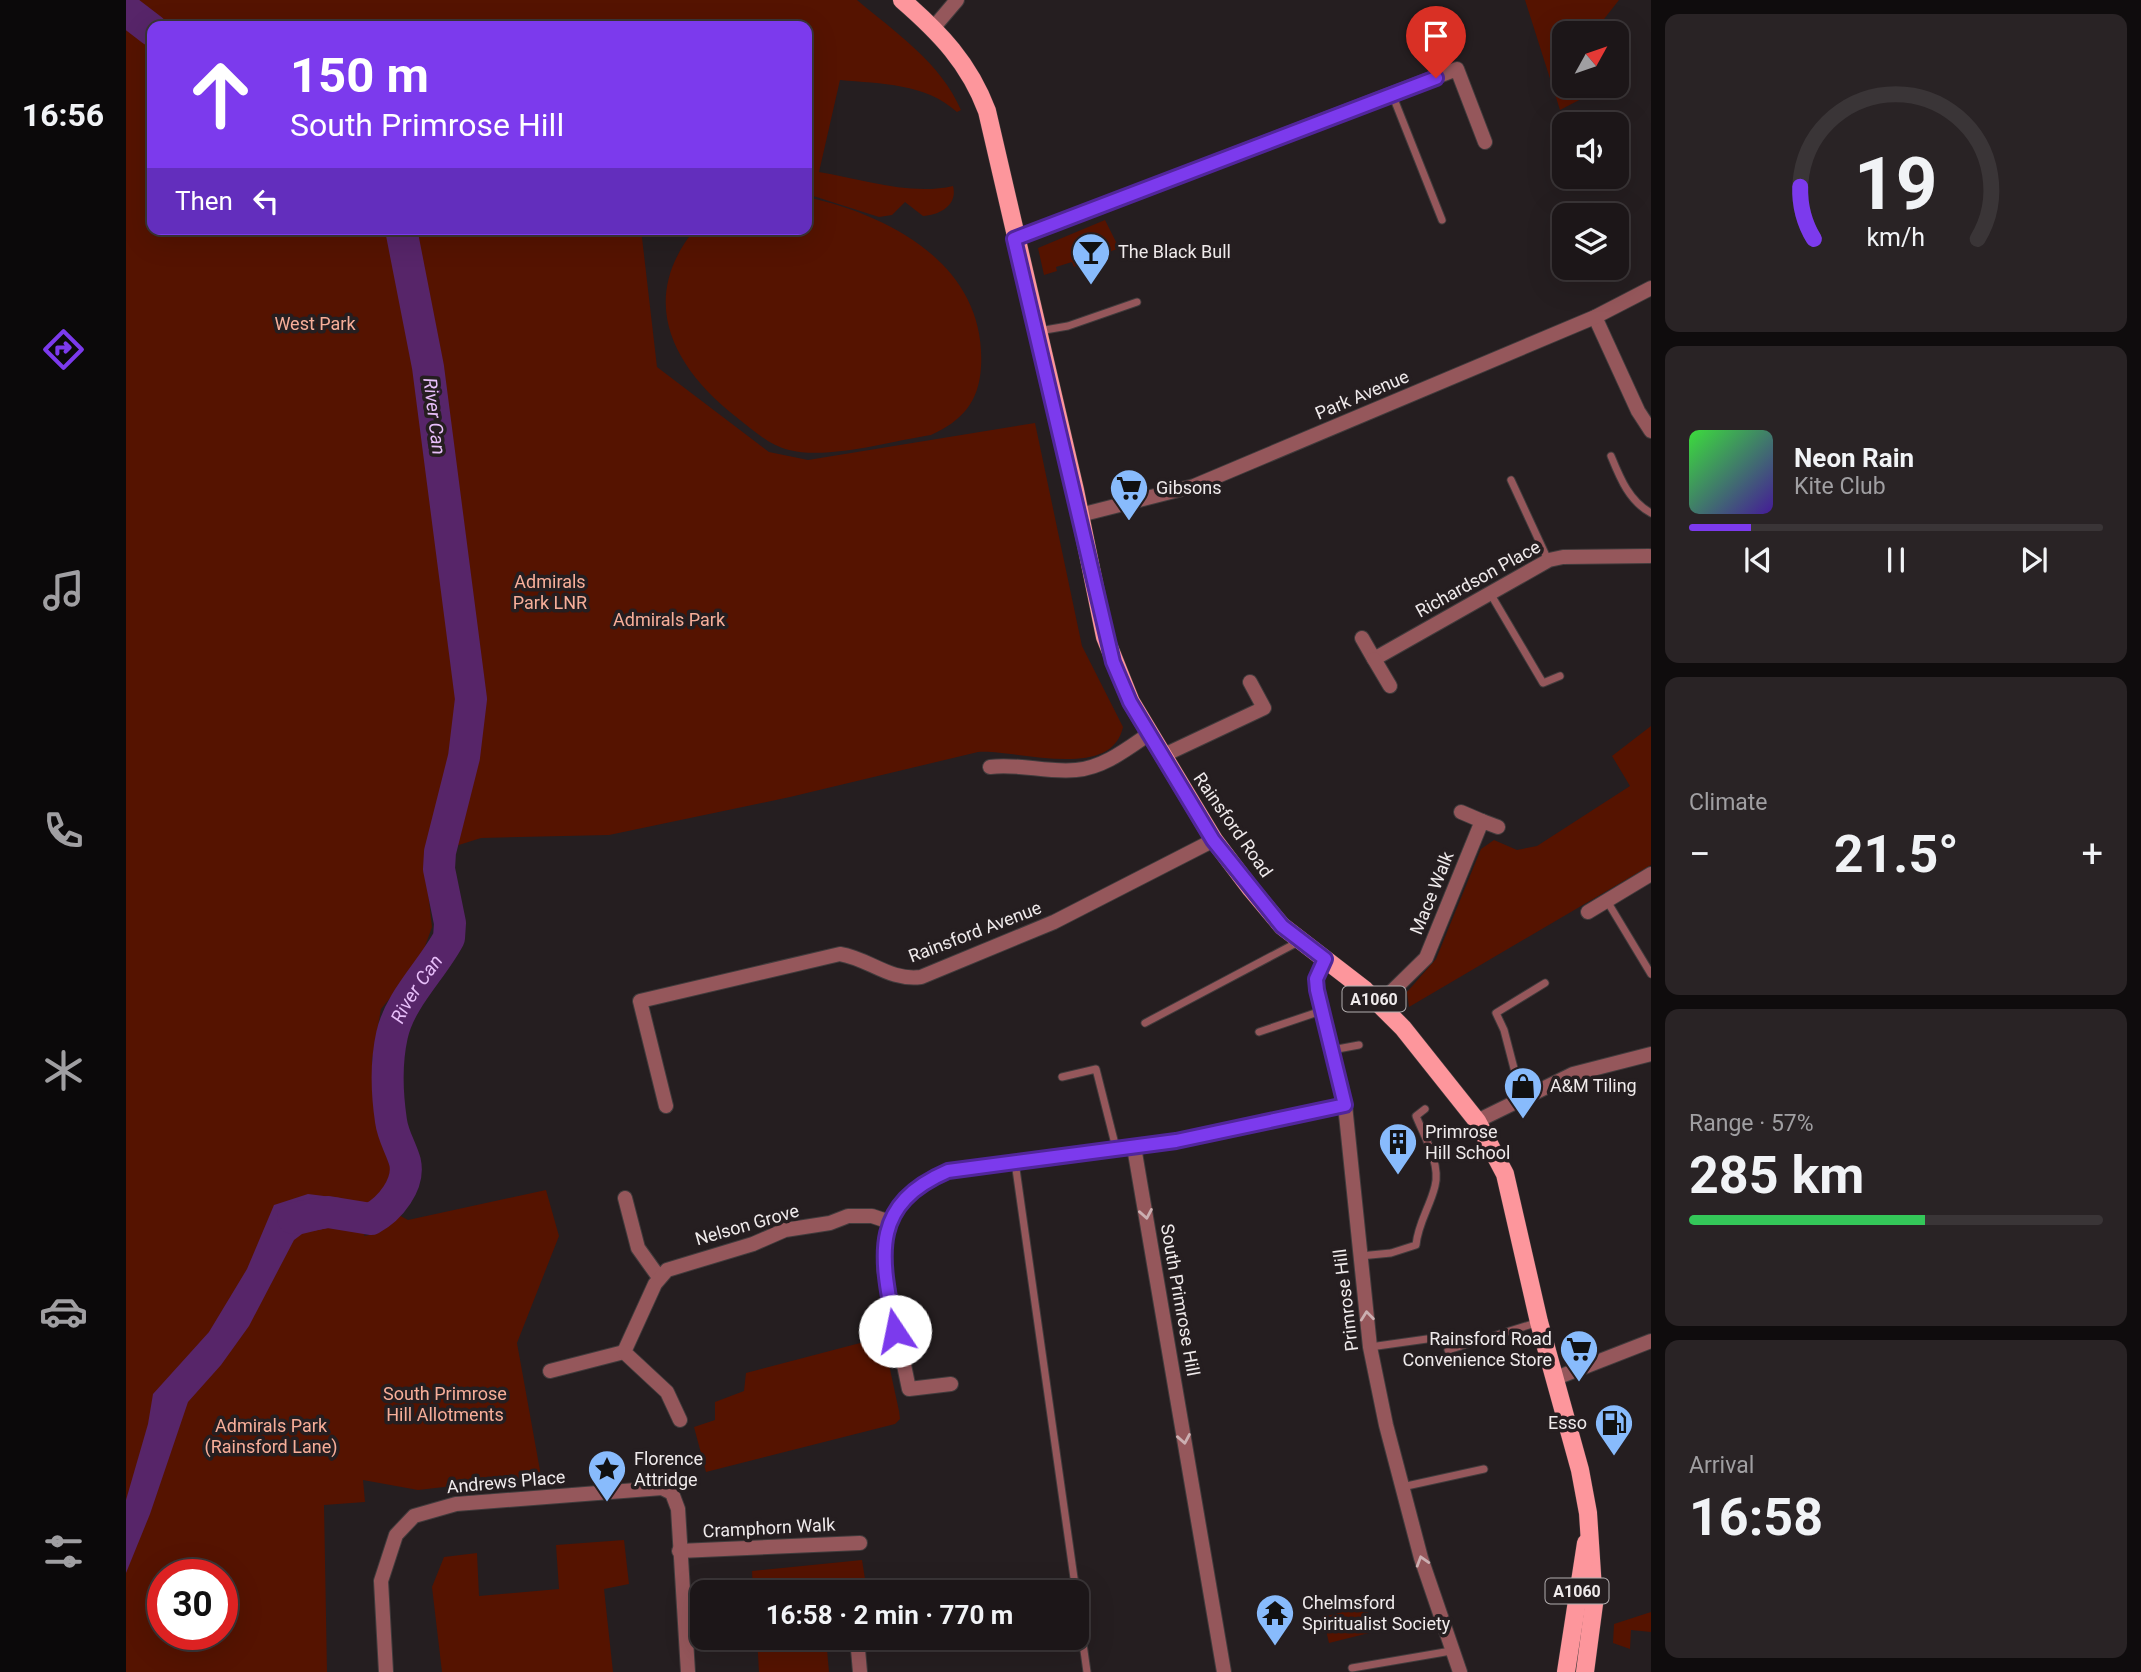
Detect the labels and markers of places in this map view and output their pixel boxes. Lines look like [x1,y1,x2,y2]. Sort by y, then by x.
pin [1406,6,1466,78]
bar icon: The Black Bull [1070,231,1112,286]
place label: The Black Bull [1118,241,1231,262]
supermarket icon: Gibsons [1108,467,1150,522]
place label: Gibsons [1156,477,1222,498]
shop icon: A&M Tiling [1502,1065,1544,1120]
place label: A&M Tiling [1550,1075,1637,1096]
building icon: Primrose Hill School [1377,1121,1419,1176]
place label: Primrose Hill School [1425,1121,1510,1163]
place label: Rainsford Road Convenience Store [1403,1328,1552,1370]
supermarket icon: Rainsford Road Convenience Store [1558,1328,1600,1383]
fuel station icon: Esso [1593,1402,1635,1457]
place label: Esso [1548,1412,1587,1433]
place icon: Florence Attridge [586,1448,628,1503]
place label: Florence Attridge [634,1448,703,1490]
temple icon: Chelmsford Spiritualist Society [1254,1592,1296,1647]
place label: Chelmsford Spiritualist Society [1302,1592,1451,1634]

